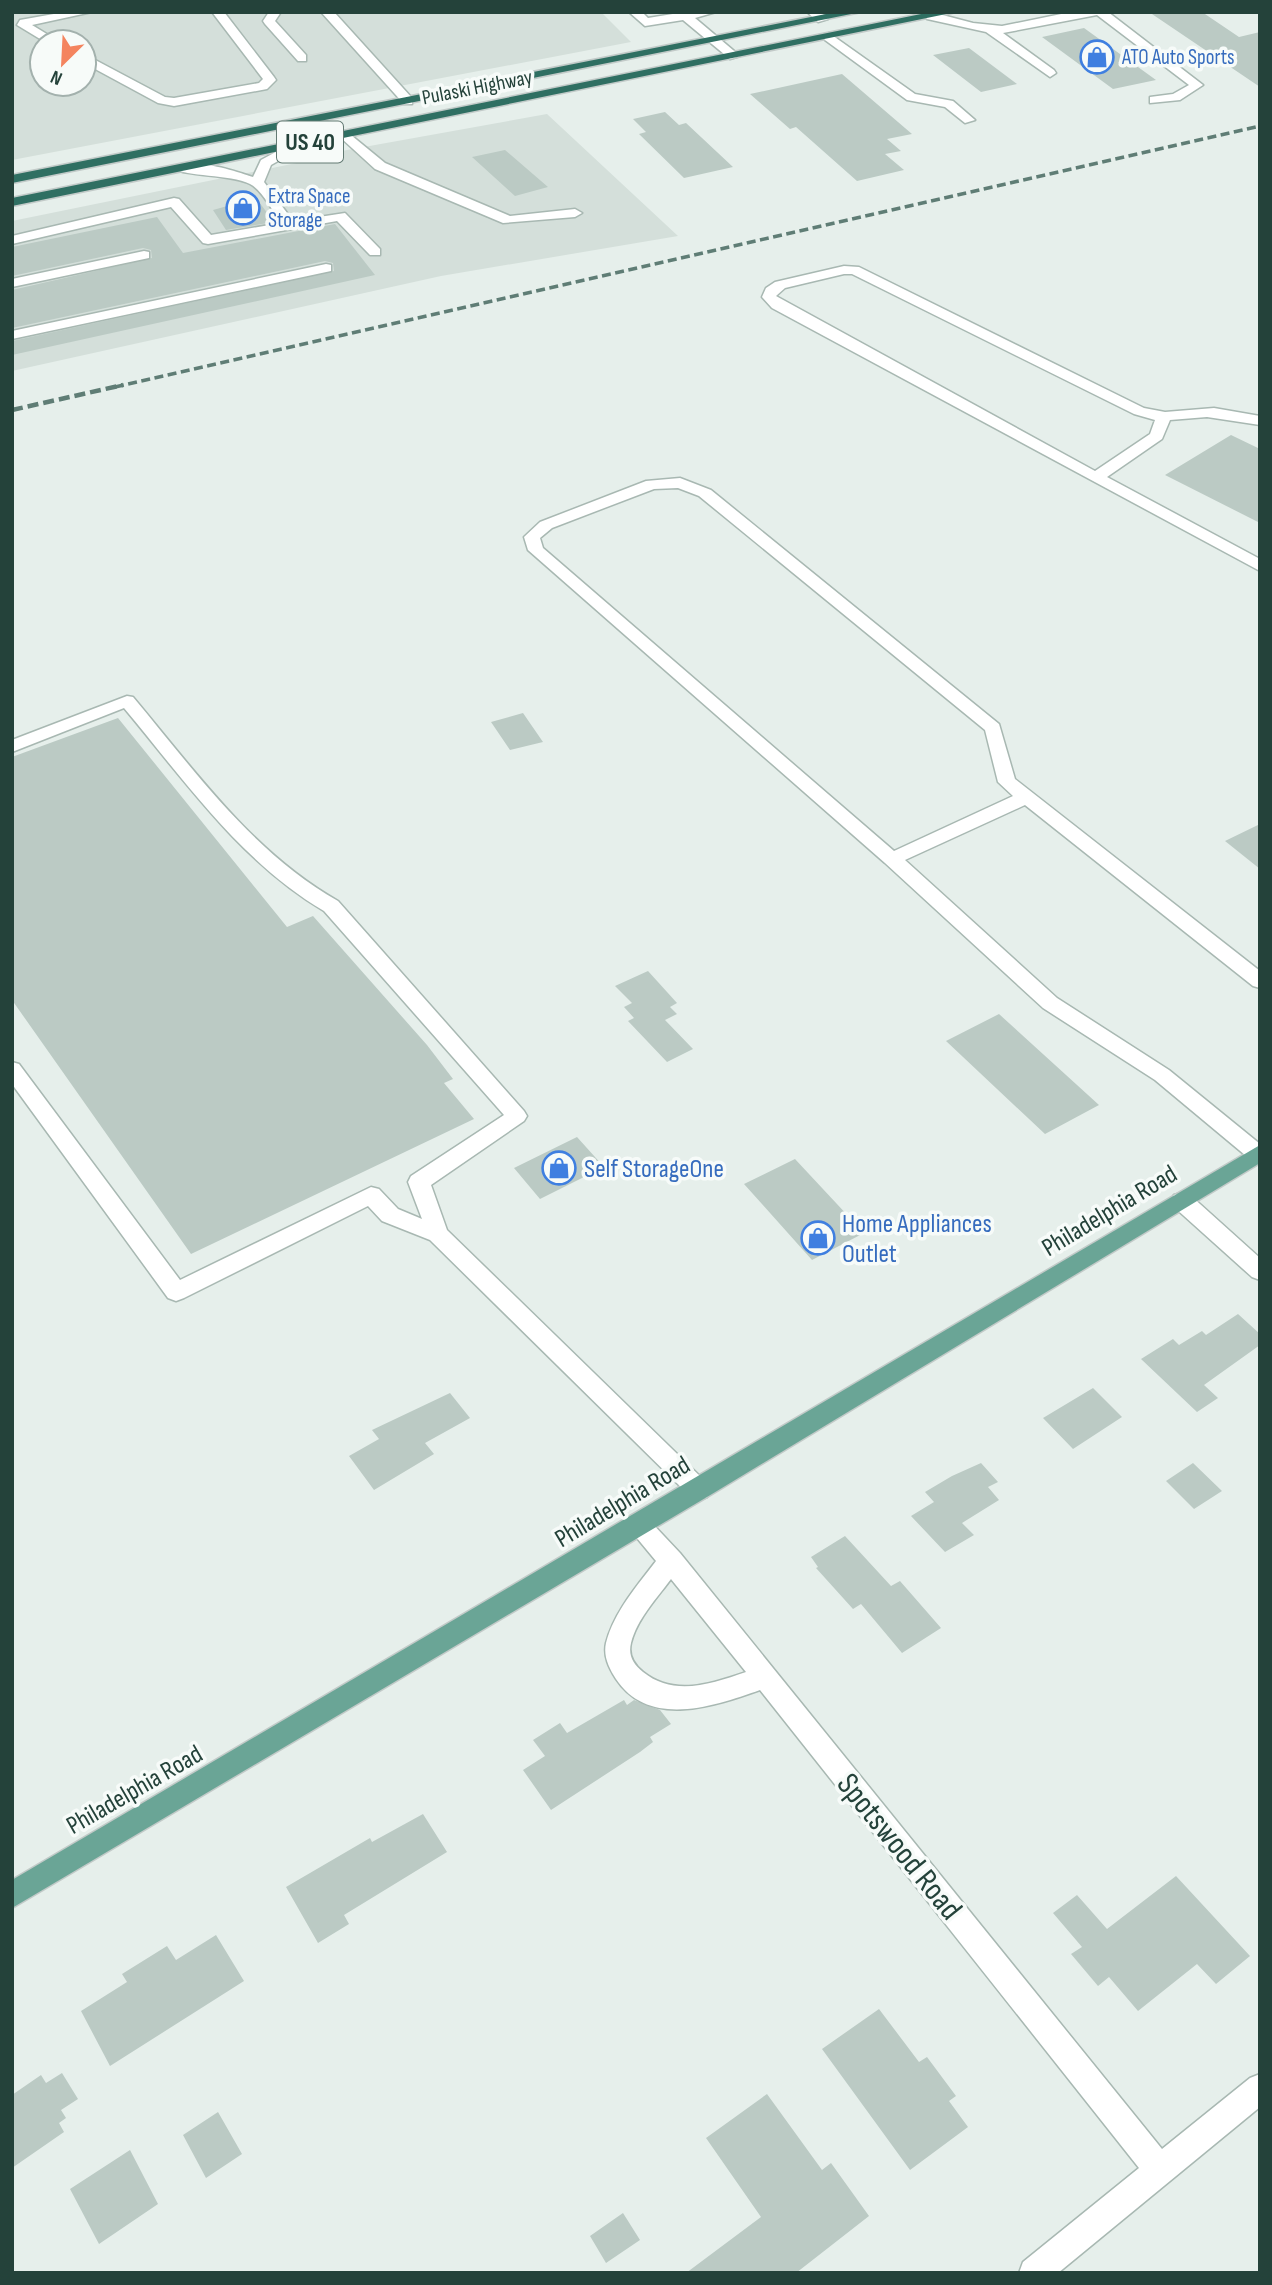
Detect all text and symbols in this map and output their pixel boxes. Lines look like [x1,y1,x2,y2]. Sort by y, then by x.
north arrow [28,28,98,98]
shop icon: ATO Auto Sports [1078,38,1116,76]
place label: ATO Auto Sports [1121,45,1235,70]
text: N [47,65,66,90]
street label: Pulaski Highway [420,65,534,110]
road number: US 40 [277,122,343,162]
place label: Extra Space Storage [268,184,350,233]
shop icon: Extra Space Storage [224,189,262,227]
shop icon: Self StorageOne [540,1149,578,1187]
place label: Self StorageOne [584,1154,724,1185]
street label: Philadelphia Road [1037,1159,1183,1264]
place label: Home Appliances Outlet [842,1209,992,1270]
shop icon: Home Appliances Outlet [799,1219,837,1257]
street label: Philadelphia Road [550,1450,696,1555]
street label: Philadelphia Road [61,1739,208,1842]
street label: Spotswood Road [828,1766,970,1928]

